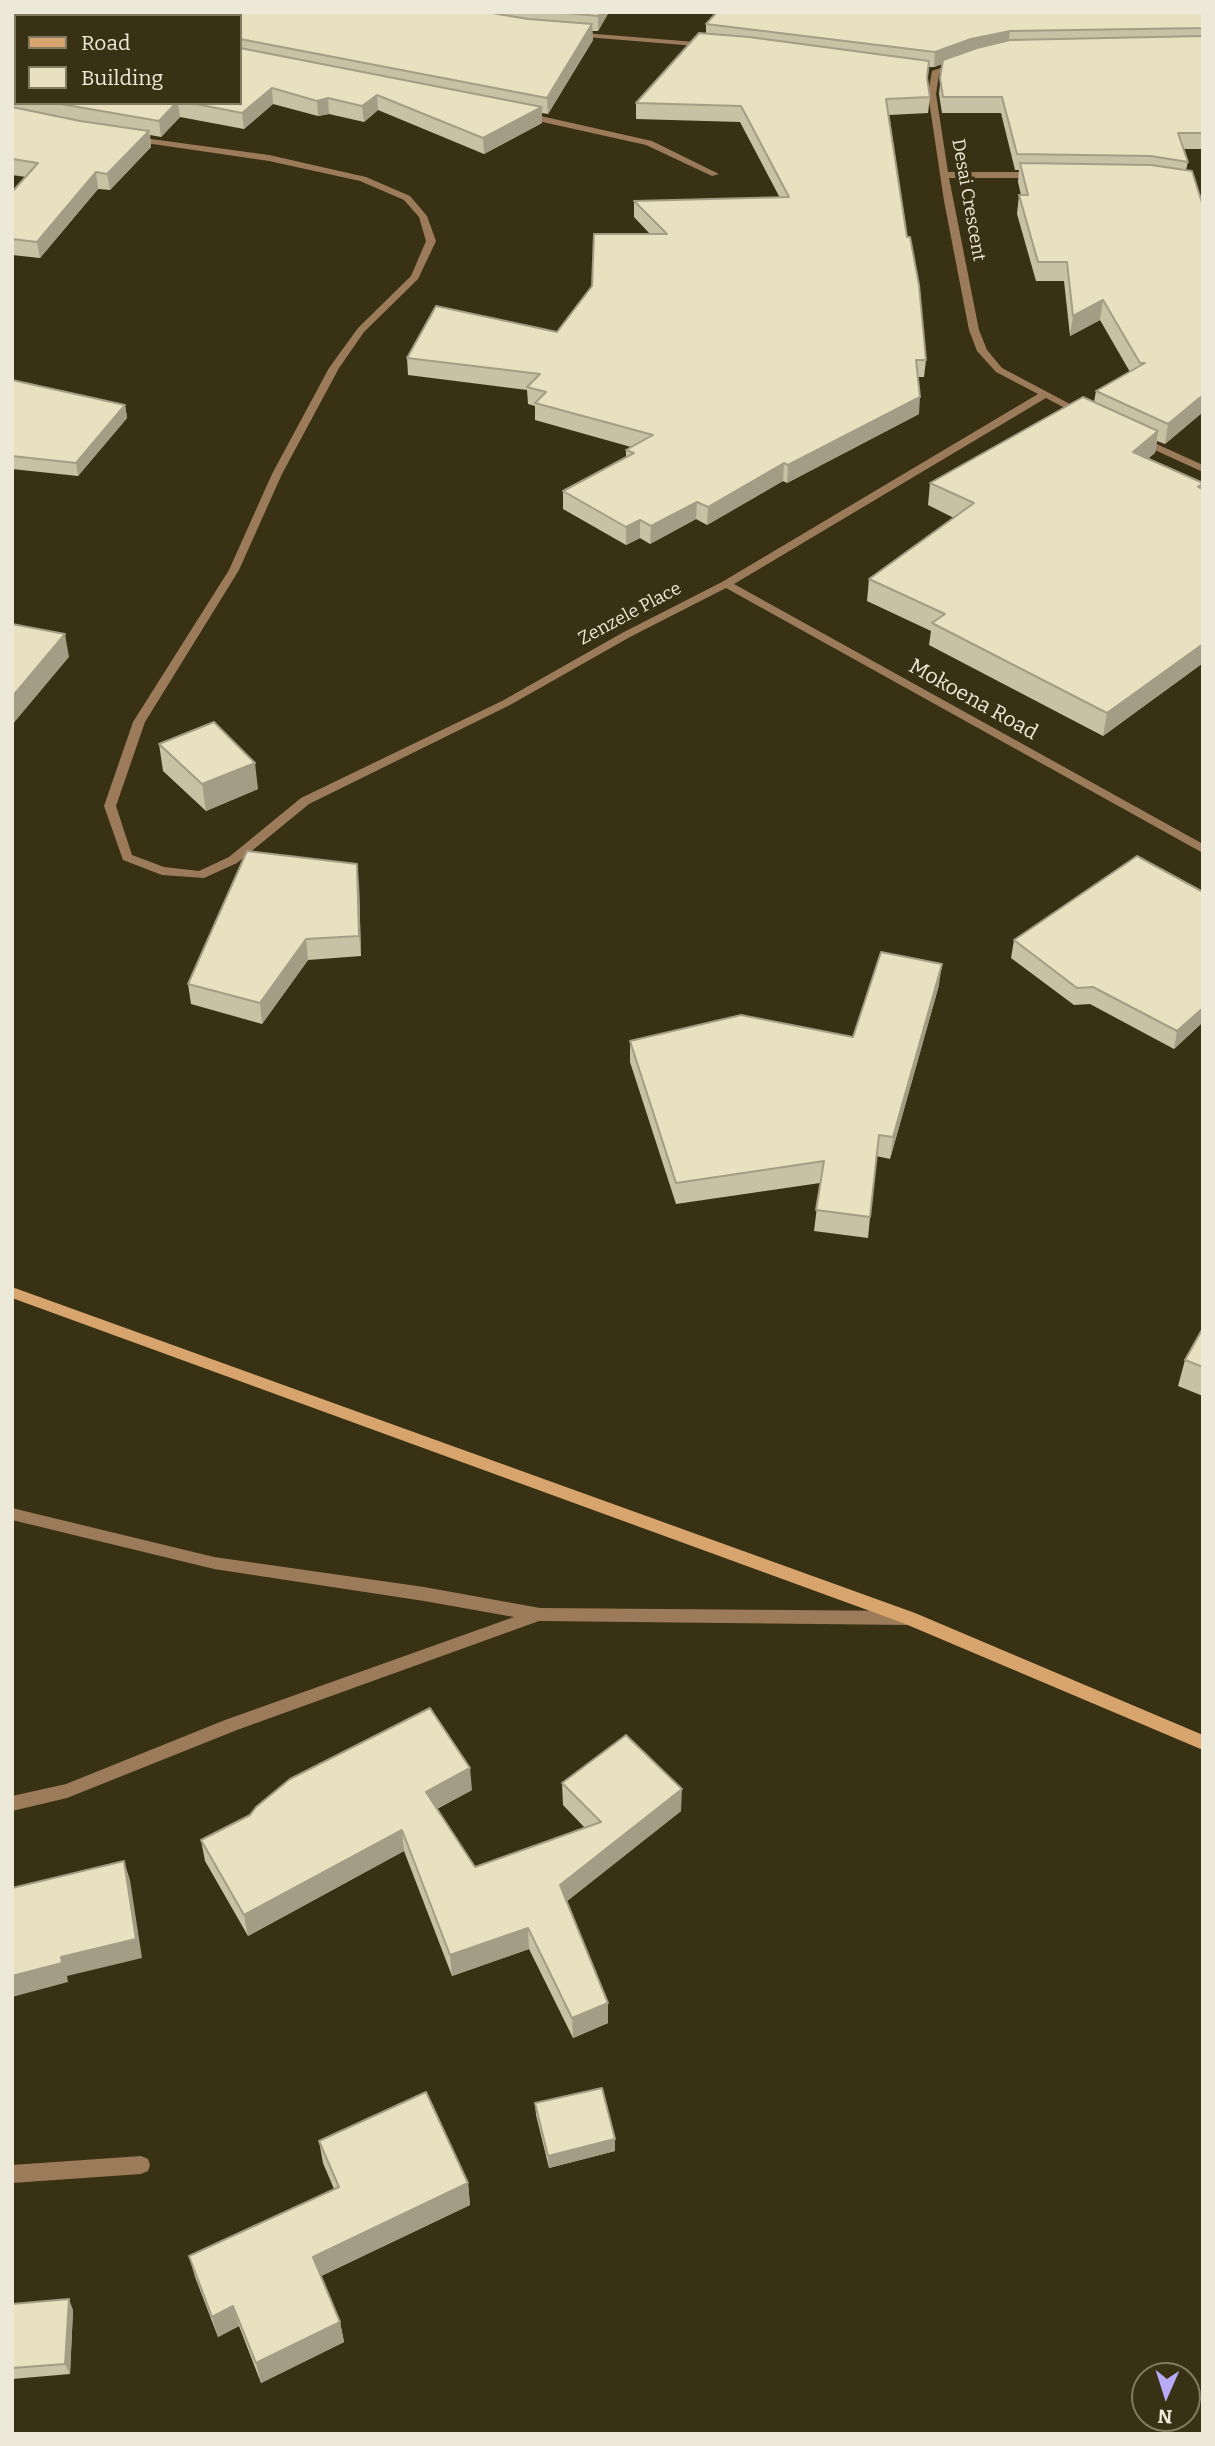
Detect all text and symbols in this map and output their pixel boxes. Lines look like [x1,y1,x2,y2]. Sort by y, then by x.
legend [14,14,242,105]
text: Road [81,30,130,56]
text: Building [81,65,163,91]
street label: Desai Crescent [947,137,989,263]
street label: Zenzele Place [575,578,685,650]
street label: Mokoena Road [904,654,1042,746]
north arrow [1131,2362,1201,2432]
text: N [1157,2405,1173,2428]

